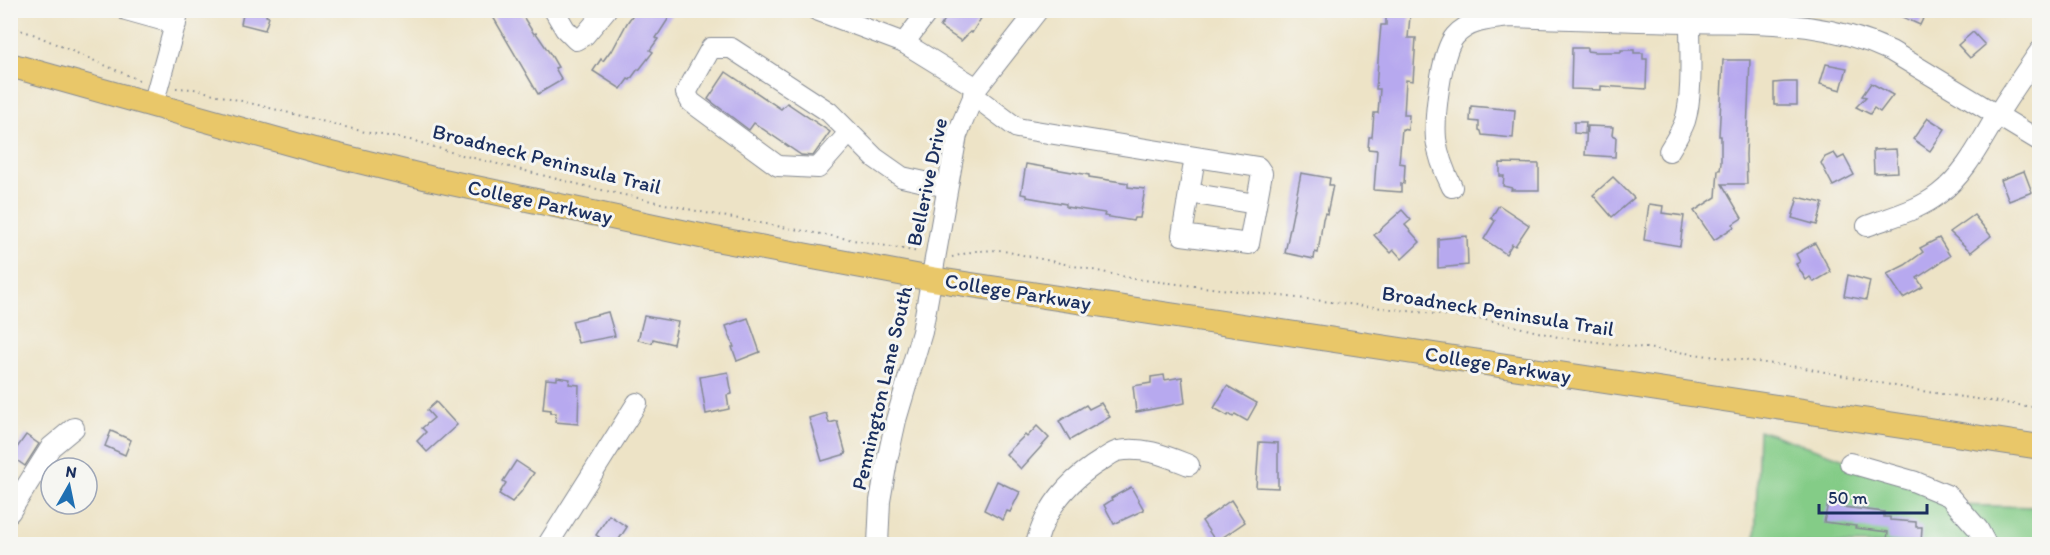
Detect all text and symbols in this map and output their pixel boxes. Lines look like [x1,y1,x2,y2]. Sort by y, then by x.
street label: Bellerive Drive [901,115,952,248]
street label: Broadneck Peninsula Trail [430,118,664,199]
street label: College Parkway [465,174,615,229]
street label: College Parkway [943,268,1093,315]
street label: Broadneck Peninsula Trail [1380,280,1616,341]
street label: Pennington Lane South [846,283,917,492]
street label: College Parkway [1423,341,1573,388]
north arrow [39,456,99,516]
text: N [64,461,78,482]
scale bar [1819,477,1927,515]
text: 50 m [1828,487,1868,509]

